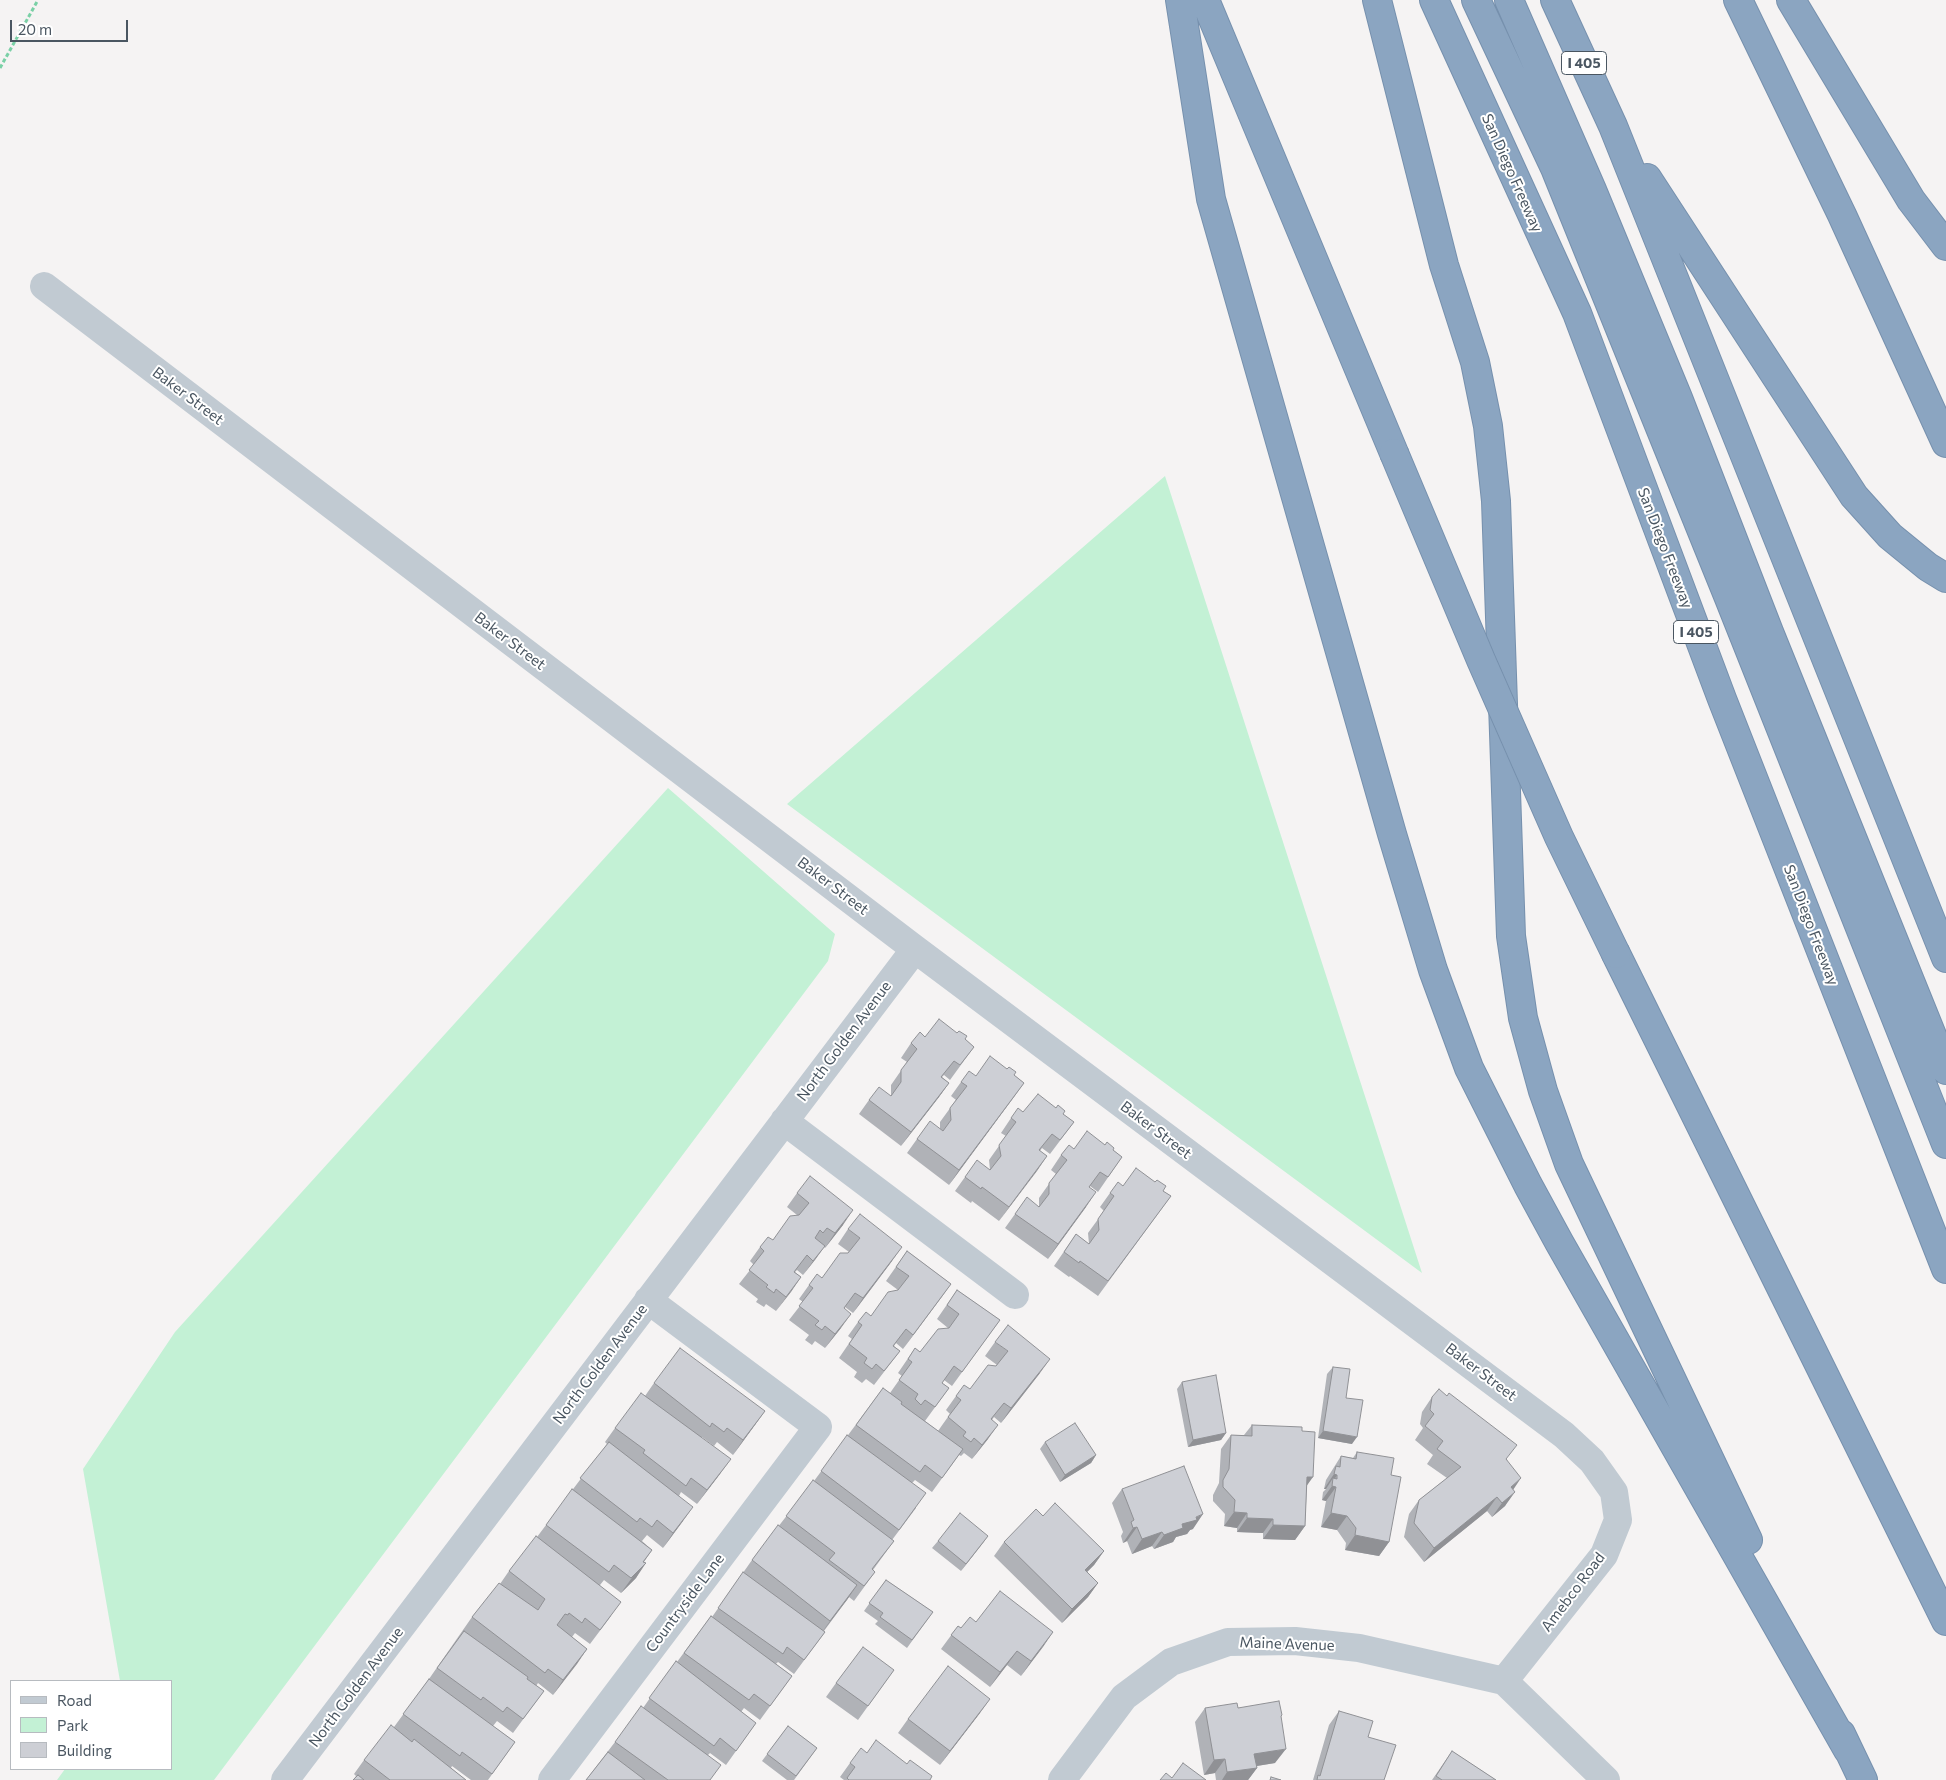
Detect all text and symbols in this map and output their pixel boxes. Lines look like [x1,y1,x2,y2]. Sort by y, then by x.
scale bar [12,10,130,42]
text: 20 m [18,20,52,38]
road number: I 405 [1562,52,1606,74]
street label: San Diego Freeway [1478,111,1546,235]
street label: Baker Street [149,363,227,429]
street label: San Diego Freeway [1634,485,1696,611]
street label: Baker Street [471,608,549,674]
road number: I 405 [1674,620,1718,644]
street label: Baker Street [794,853,872,919]
street label: San Diego Freeway [1780,862,1842,988]
street label: North Golden Avenue [793,977,895,1105]
street label: Baker Street [1117,1097,1195,1163]
street label: North Golden Avenue [549,1300,651,1428]
street label: Baker Street [1442,1339,1520,1405]
street label: Amebco Road [1537,1549,1609,1635]
street label: Countryside Lane [642,1550,728,1656]
street label: North Golden Avenue [305,1623,407,1751]
street label: Maine Avenue [1239,1633,1335,1655]
legend [10,1680,172,1770]
text: Road [57,1691,92,1709]
text: Park [57,1716,88,1734]
text: Building [57,1741,112,1759]

